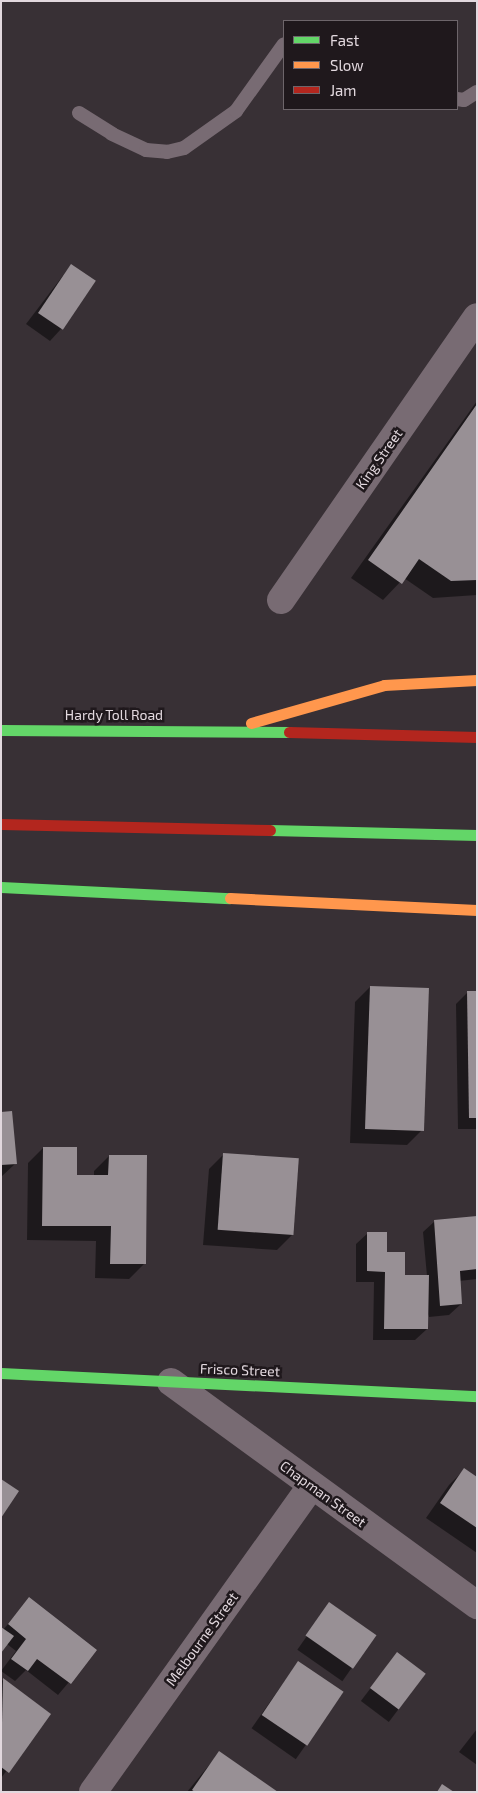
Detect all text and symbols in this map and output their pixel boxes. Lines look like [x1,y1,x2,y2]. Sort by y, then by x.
legend [283,20,458,110]
text: Fast [330,31,359,49]
text: Slow [330,56,364,74]
text: Jam [330,81,356,99]
street label: King Street [352,426,406,492]
street label: Hardy Toll Road [64,707,164,723]
street label: Frisco Street [200,1360,280,1380]
street label: Chapman Street [277,1457,369,1531]
street label: Melbourne Street [163,1589,241,1689]

